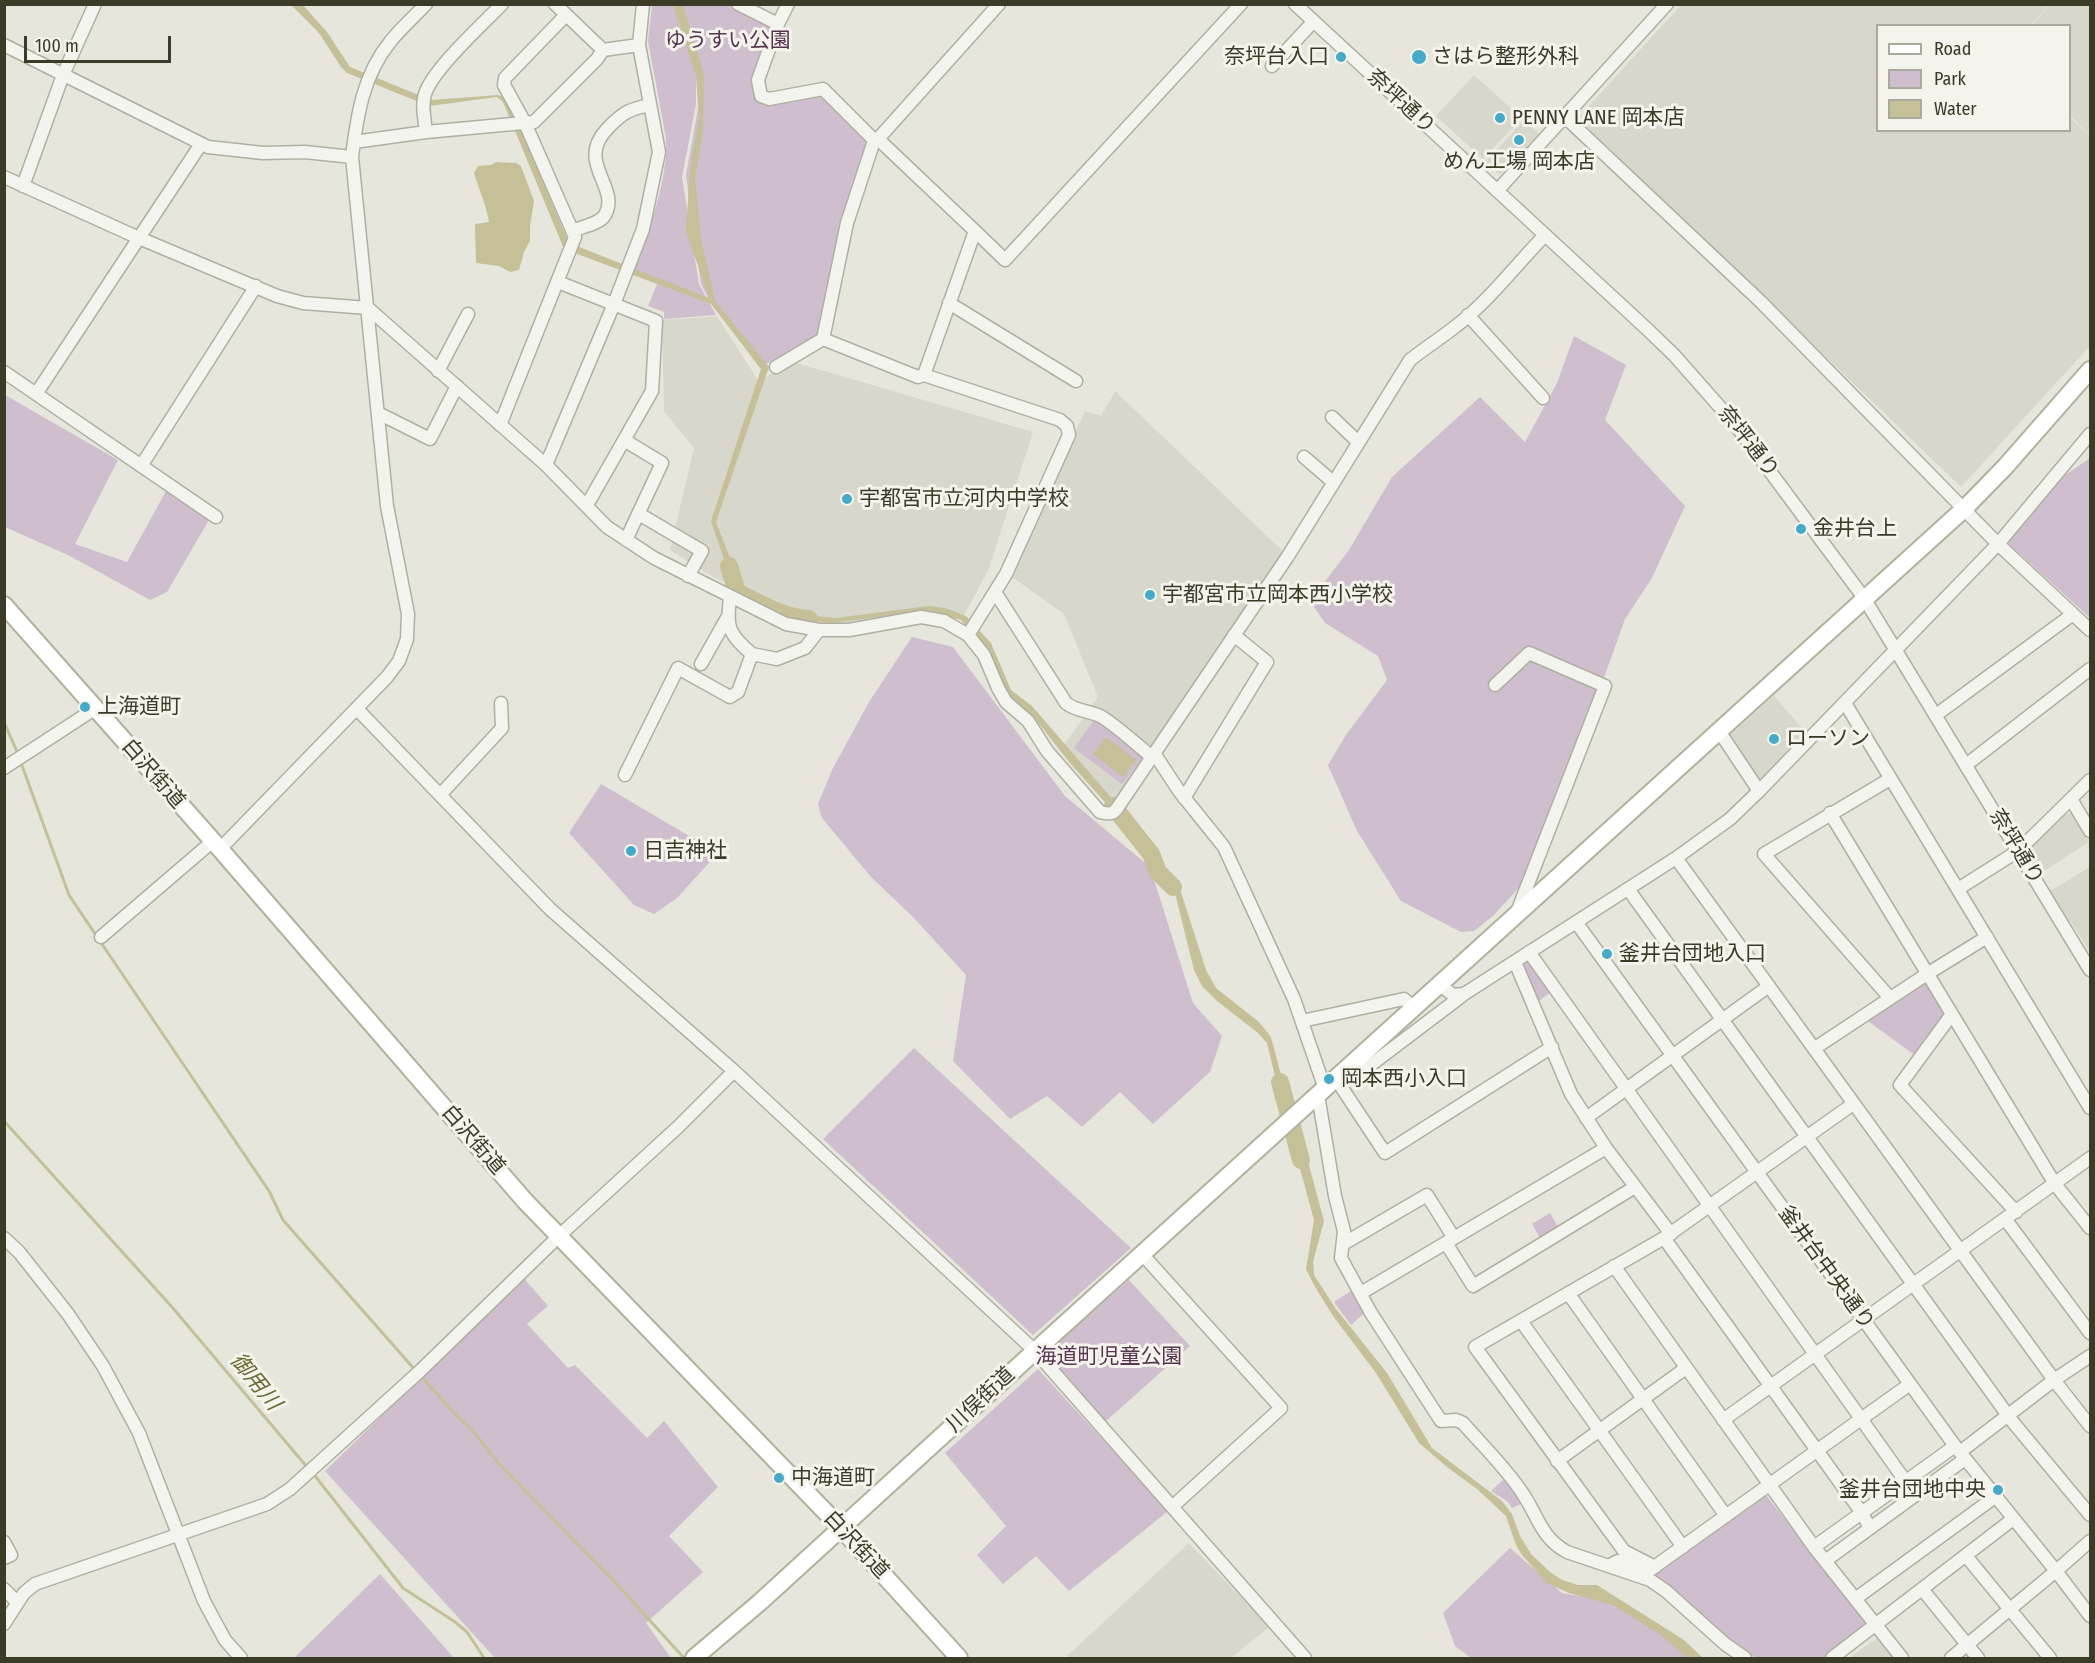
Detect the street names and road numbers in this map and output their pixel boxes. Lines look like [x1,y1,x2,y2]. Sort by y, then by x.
street label: 奈坪通り [1362,64,1440,140]
street label: 奈坪通り [1712,401,1784,483]
street label: 白沢街道 [116,734,190,814]
street label: 奈坪通り [1984,805,2048,889]
street label: 白沢街道 [436,1100,510,1180]
street label: 釜井台中央通り [1773,1201,1879,1335]
street label: 川俣街道 [942,1362,1020,1438]
street label: 白沢街道 [818,1506,894,1584]

